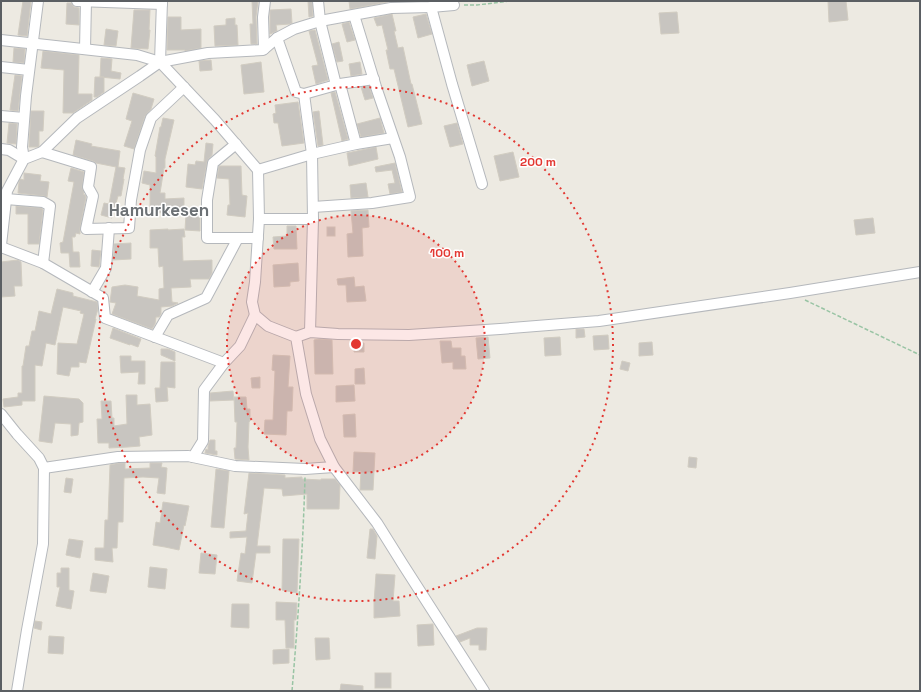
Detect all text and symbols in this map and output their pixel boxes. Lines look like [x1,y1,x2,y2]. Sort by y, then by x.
text: 200 m [520,154,556,170]
district label: Hamurkesen [109,199,209,221]
text: 100 m [430,245,464,261]
centre of rings [349,337,363,351]

